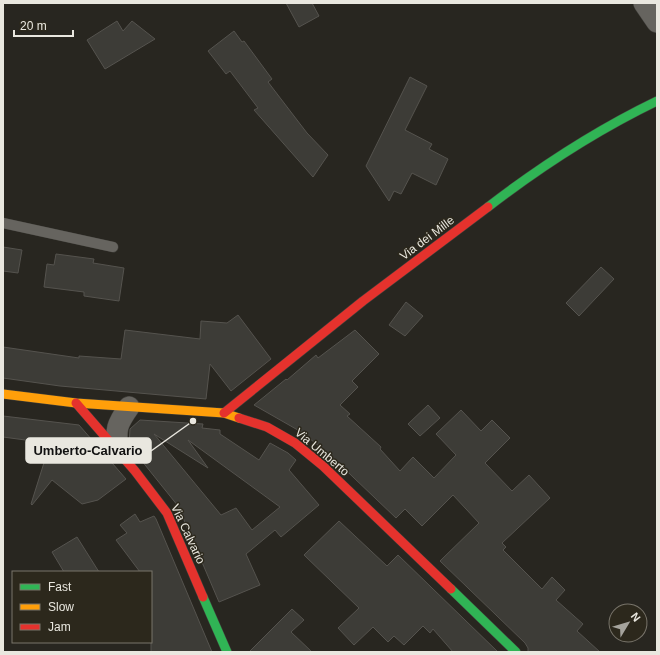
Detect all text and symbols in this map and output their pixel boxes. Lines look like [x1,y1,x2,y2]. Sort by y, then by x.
scale bar [14,12,73,38]
text: 20 m [20,19,47,33]
street label: Via dei Mille [397,213,457,263]
street label: Via Umberto [292,425,352,479]
callout: Umberto-Calvario [26,438,151,463]
text: Umberto-Calvario [33,443,143,458]
street label: Via Calvario [168,502,208,566]
legend [12,571,152,643]
text: Fast [48,580,72,594]
text: Slow [48,600,74,614]
north arrow [608,603,648,643]
text: N [629,610,643,624]
text: Jam [48,620,71,634]

